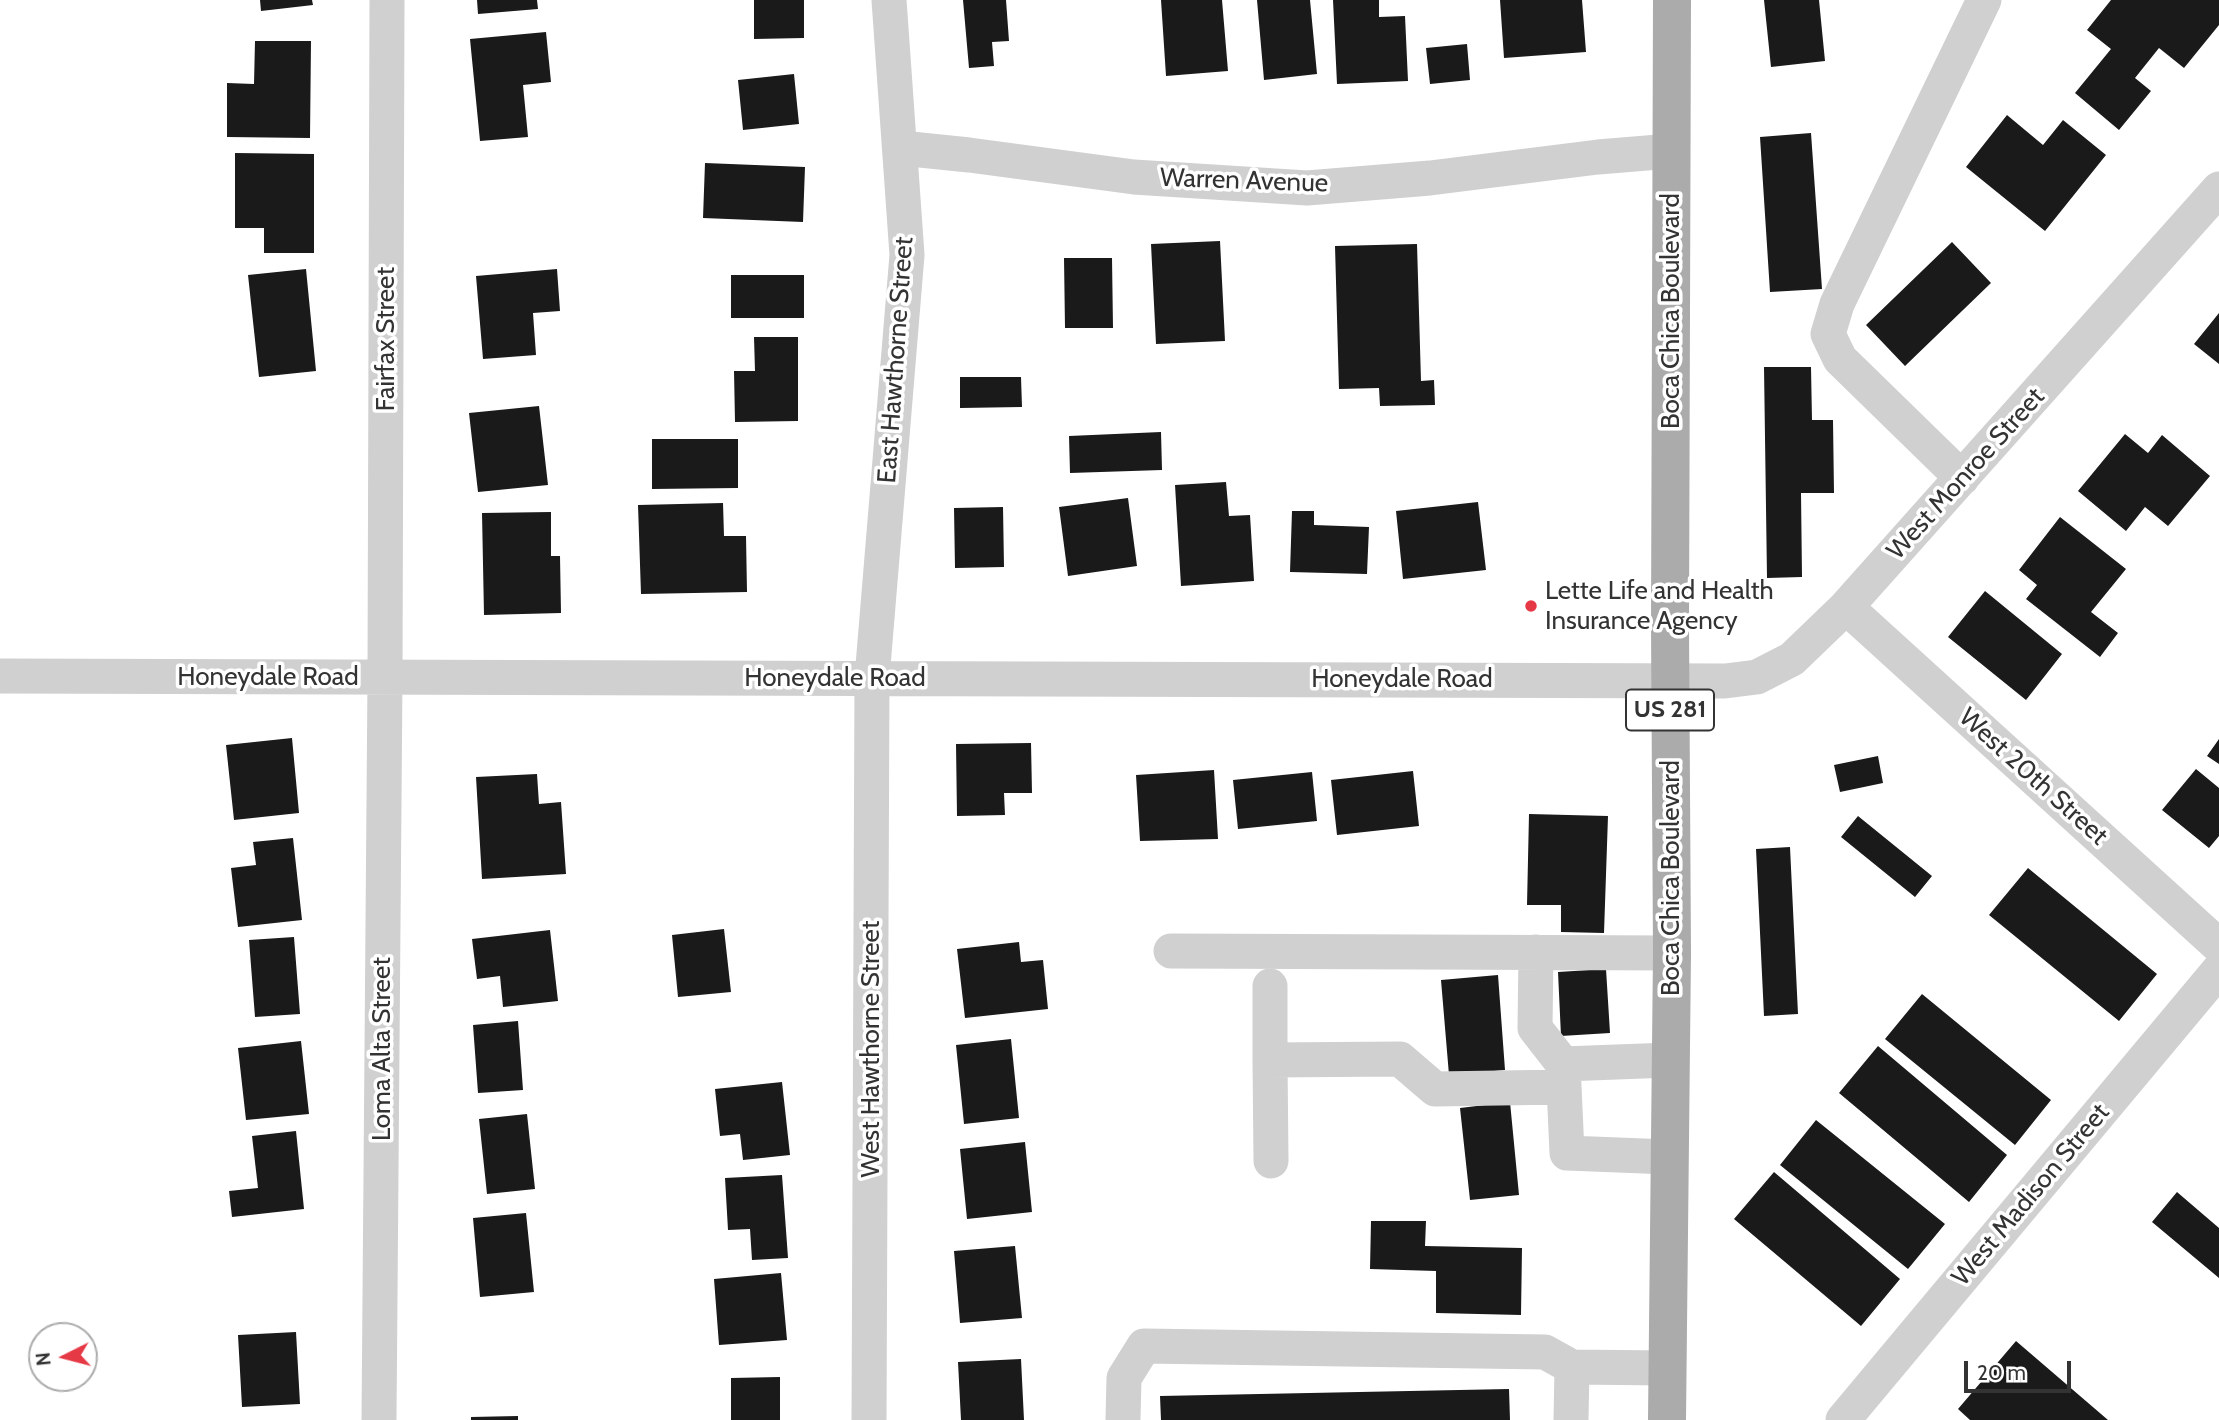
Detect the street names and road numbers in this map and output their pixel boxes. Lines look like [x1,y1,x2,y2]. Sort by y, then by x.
street label: Warren Avenue [1159,162,1329,200]
street label: Boca Chica Boulevard [1655,193,1687,429]
street label: East Hawthorne Street [872,236,920,484]
street label: Fairfax Street [370,267,402,411]
street label: West Monroe Street [1881,382,2051,566]
street label: Honeydale Road [177,661,359,693]
street label: Honeydale Road [744,662,926,694]
street label: Honeydale Road [1311,663,1493,695]
road number: US 281 [1626,690,1714,730]
street label: West 20th Street [1952,702,2114,852]
street label: Boca Chica Boulevard [1655,760,1687,996]
street label: West Hawthorne Street [855,920,887,1178]
street label: Loma Alta Street [366,957,398,1141]
street label: West Madison Street [1946,1098,2116,1292]

